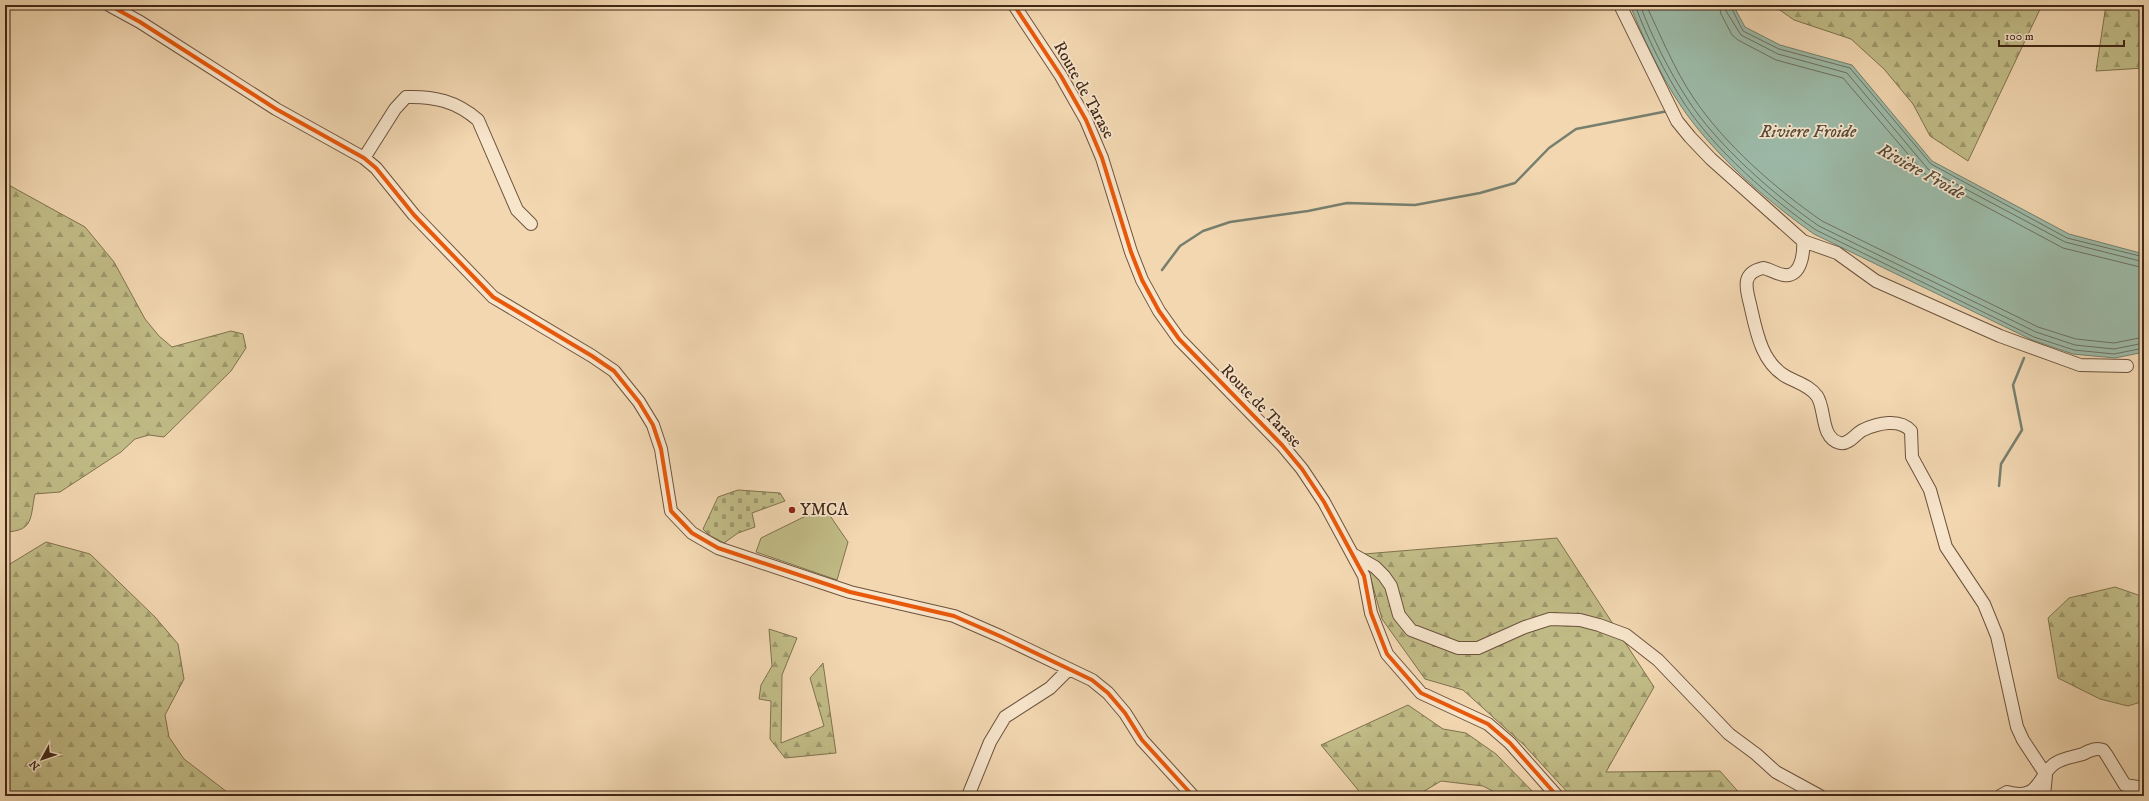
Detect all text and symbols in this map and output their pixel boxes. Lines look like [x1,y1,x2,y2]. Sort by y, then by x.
scale bar [1999,22,2124,48]
text: 100 m [2005,29,2034,44]
street label: Route de Tarase [1048,38,1120,142]
water label: Riviere Froide [1759,121,1857,143]
water label: Rivière Froide [1873,139,1969,205]
street label: Route de Tarase [1216,360,1306,452]
place label: YMCA [800,499,848,521]
marker: YMCA [787,505,797,515]
north arrow [22,739,62,779]
text: N [27,757,43,773]

